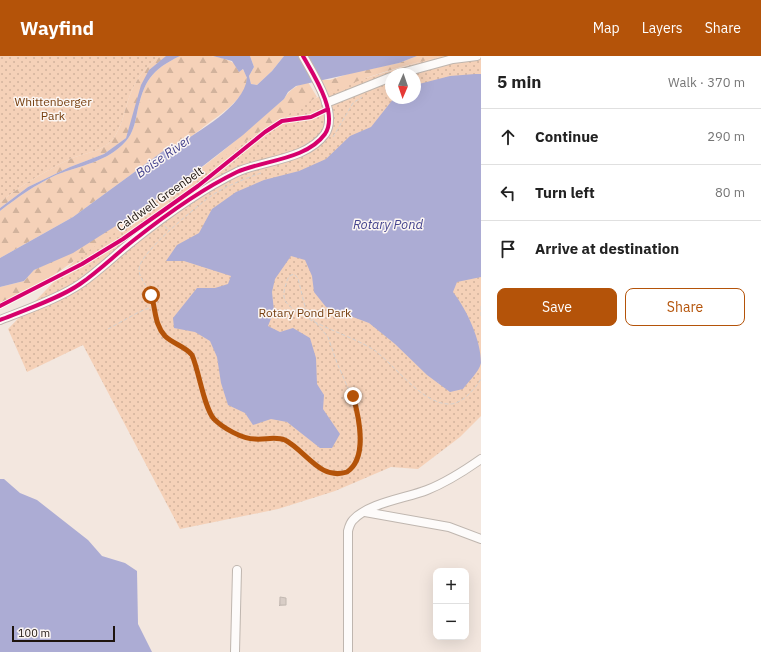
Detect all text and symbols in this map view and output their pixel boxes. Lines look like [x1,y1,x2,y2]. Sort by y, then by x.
text: Wayfind [20,16,94,40]
text: Map [593,19,620,37]
text: Layers [642,19,683,37]
text: Share [705,19,741,37]
north arrow [385,68,421,104]
text: 5 min [497,71,541,93]
text: Walk · 370 m [668,74,745,91]
park label: Whittenberger Park [14,94,92,123]
icon: ahead [497,126,519,148]
text: Continue [535,127,599,146]
text: 290 m [707,128,745,145]
water label: Boise River [132,130,195,182]
street label: Caldwell Greenbelt [113,163,206,234]
icon: left [497,182,519,204]
text: Turn left [535,183,595,202]
text: 80 m [715,184,745,201]
water label: Rotary Pond [353,216,424,233]
icon: arrive [497,238,519,260]
text: Arrive at destination [535,239,679,258]
route start [142,286,160,304]
button: Save [497,288,617,326]
button: Share [625,288,745,326]
park label: Rotary Pond Park [259,305,352,320]
route end [344,387,362,405]
map controls [433,568,469,640]
button: + [433,568,469,604]
button: − [433,604,469,640]
scale bar [12,624,115,643]
text: 100 m [18,626,50,640]

